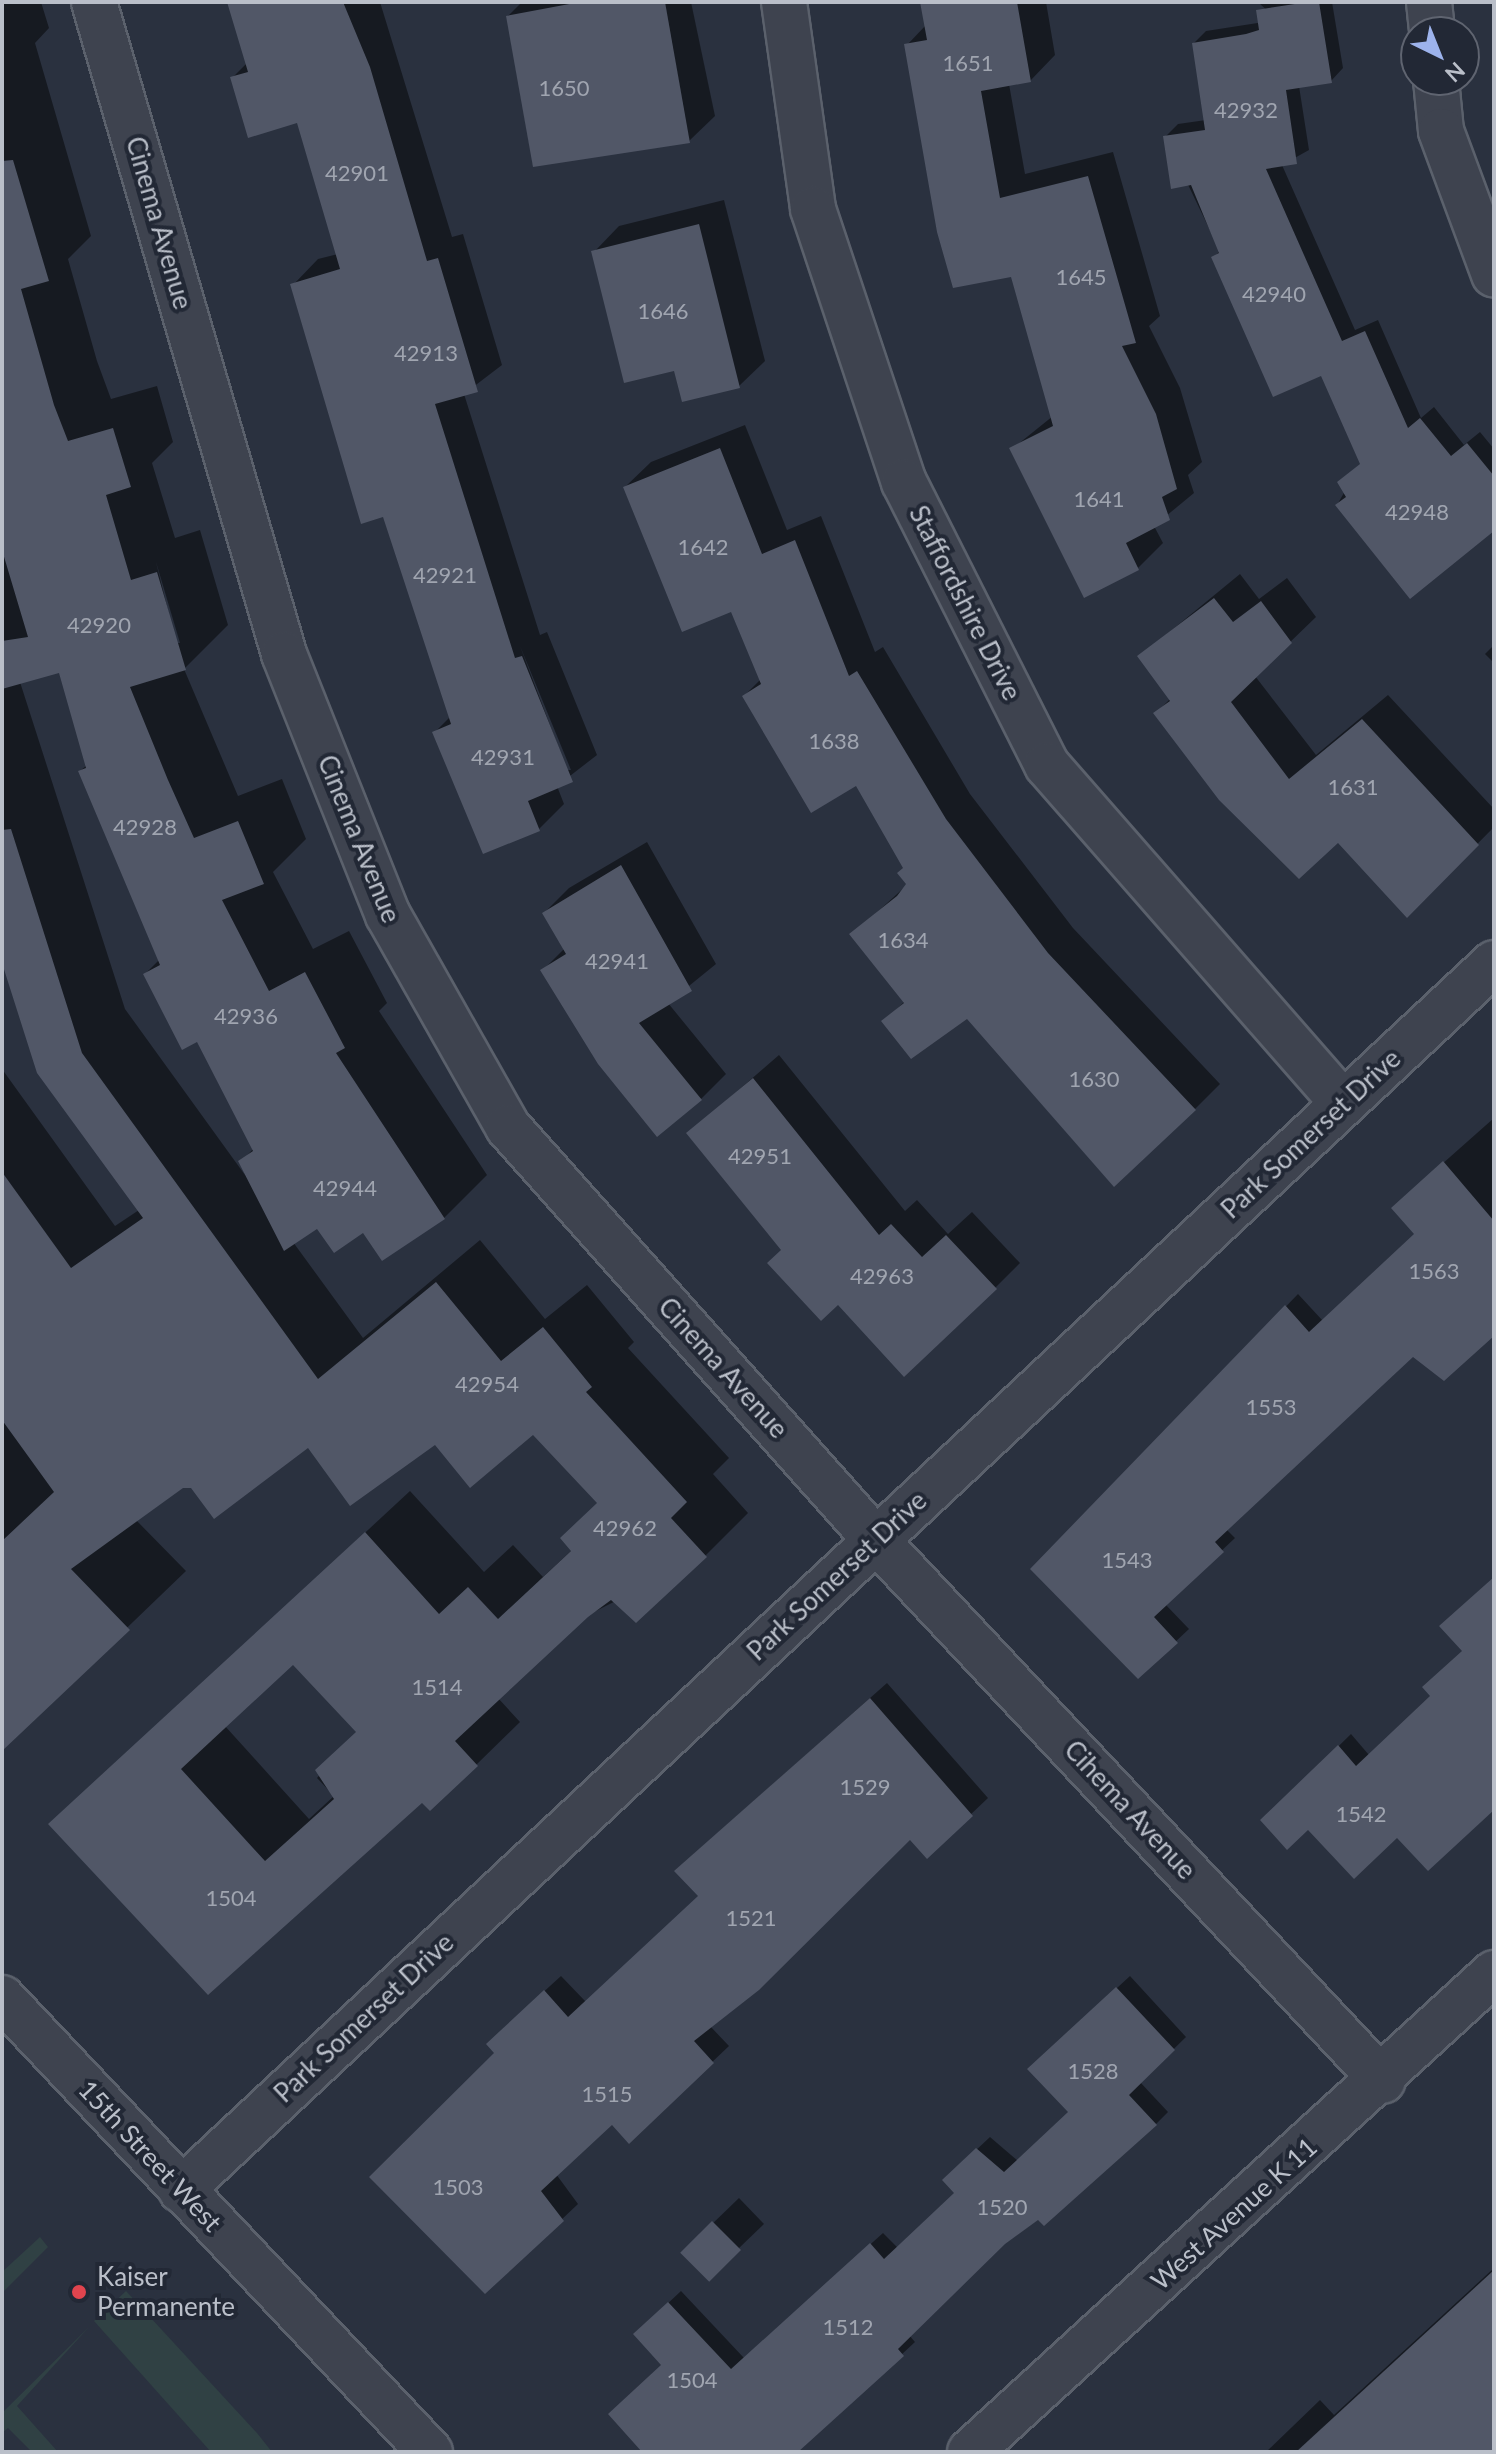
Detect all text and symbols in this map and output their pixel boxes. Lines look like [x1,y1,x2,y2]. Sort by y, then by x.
north arrow [1400,16,1480,96]
house number: 1651 [942,50,994,76]
text: N [1440,57,1471,88]
house number: 1650 [538,75,590,101]
house number: 42932 [1214,97,1278,123]
street label: Cinema Avenue [119,133,199,313]
house number: 42901 [325,160,389,186]
house number: 1645 [1055,264,1107,290]
house number: 42940 [1242,281,1306,307]
house number: 1646 [637,298,689,324]
house number: 42913 [394,340,458,366]
house number: 1641 [1073,486,1125,512]
house number: 42948 [1385,499,1449,525]
street label: Staffordshire Drive [903,501,1027,705]
house number: 1642 [677,534,729,560]
house number: 42921 [413,562,477,588]
house number: 42920 [67,612,131,638]
house number: 1638 [808,728,860,754]
house number: 42931 [471,744,535,770]
street label: Cinema Avenue [311,750,407,928]
house number: 1631 [1327,774,1379,800]
house number: 42928 [113,814,177,840]
house number: 1634 [877,927,929,953]
house number: 42941 [585,948,649,974]
house number: 42936 [214,1003,278,1029]
street label: Park Somerset Drive [1215,1043,1407,1225]
house number: 1630 [1068,1066,1120,1092]
house number: 42951 [728,1143,792,1169]
house number: 42944 [313,1175,377,1201]
house number: 1563 [1408,1258,1460,1284]
house number: 42963 [850,1263,914,1289]
street label: Cinema Avenue [652,1291,794,1445]
house number: 42954 [455,1371,519,1397]
house number: 1553 [1245,1394,1297,1420]
street label: Park Somerset Drive [741,1485,933,1667]
house number: 42962 [593,1515,657,1541]
house number: 1543 [1101,1547,1153,1573]
house number: 1514 [411,1674,463,1700]
street label: Cihema Avenue [1058,1734,1202,1886]
house number: 1529 [839,1774,891,1800]
house number: 1542 [1335,1801,1387,1827]
house number: 1504 [205,1885,257,1911]
house number: 1521 [725,1905,777,1931]
street label: Park Somerset Drive [268,1927,460,2109]
house number: 1528 [1067,2058,1119,2084]
street label: 15th Street West [72,2074,228,2238]
house number: 1515 [581,2081,633,2107]
street label: West Avenue K 11 [1144,2131,1324,2297]
house number: 1503 [432,2174,484,2200]
house number: 1520 [976,2194,1028,2220]
place label: Kaiser Permanente [97,2261,235,2322]
marker: Kaiser Permanente [68,2281,90,2303]
house number: 1512 [822,2314,874,2340]
house number: 1504 [666,2367,718,2393]

